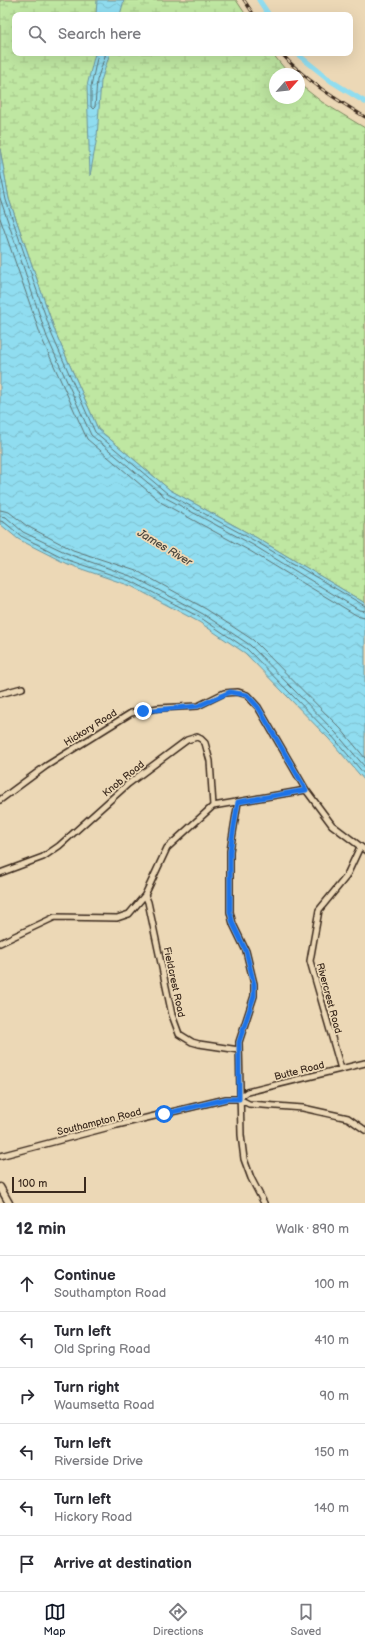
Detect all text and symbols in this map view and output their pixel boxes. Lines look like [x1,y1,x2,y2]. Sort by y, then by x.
search box [12,12,353,56]
icon: search [26,23,48,45]
text: Search here [58,25,141,44]
north arrow [269,68,305,104]
water label: James River [134,526,195,569]
route end [134,702,152,720]
street label: Hickory Road [62,707,119,749]
street label: Knob Road [100,758,147,799]
street label: Fieldcrest Road [161,946,187,1019]
street label: Rivercrest Road [314,962,344,1035]
street label: Butte Road [273,1059,326,1083]
route start [155,1105,173,1123]
street label: Southampton Road [56,1106,143,1138]
scale bar [12,1175,86,1194]
text: 100 m [18,1177,47,1190]
text: 12 min [16,1219,66,1239]
text: Walk · 890 m [276,1221,349,1237]
text: Continue [54,1266,116,1285]
icon: ahead [16,1273,38,1295]
text: 100 m [314,1276,349,1292]
text: Southampton Road [54,1285,166,1301]
text: Turn left [54,1322,111,1341]
icon: left [16,1329,38,1351]
text: 410 m [314,1332,349,1348]
text: Old Spring Road [54,1341,150,1357]
text: Turn right [54,1378,119,1397]
icon: right [16,1385,38,1407]
text: 90 m [320,1388,349,1404]
text: Waumsetta Road [54,1397,155,1413]
text: Turn left [54,1434,111,1453]
icon: left [16,1441,38,1463]
text: 150 m [315,1444,349,1460]
text: Riverside Drive [54,1453,143,1469]
text: Turn left [54,1490,111,1509]
icon: left [16,1497,38,1519]
text: 140 m [314,1500,349,1516]
text: Hickory Road [54,1509,132,1525]
icon: arrive [16,1553,38,1575]
text: Arrive at destination [54,1554,192,1573]
tab: Map [44,1601,66,1638]
tab: Directions [153,1601,203,1638]
tab: Saved [291,1601,321,1638]

